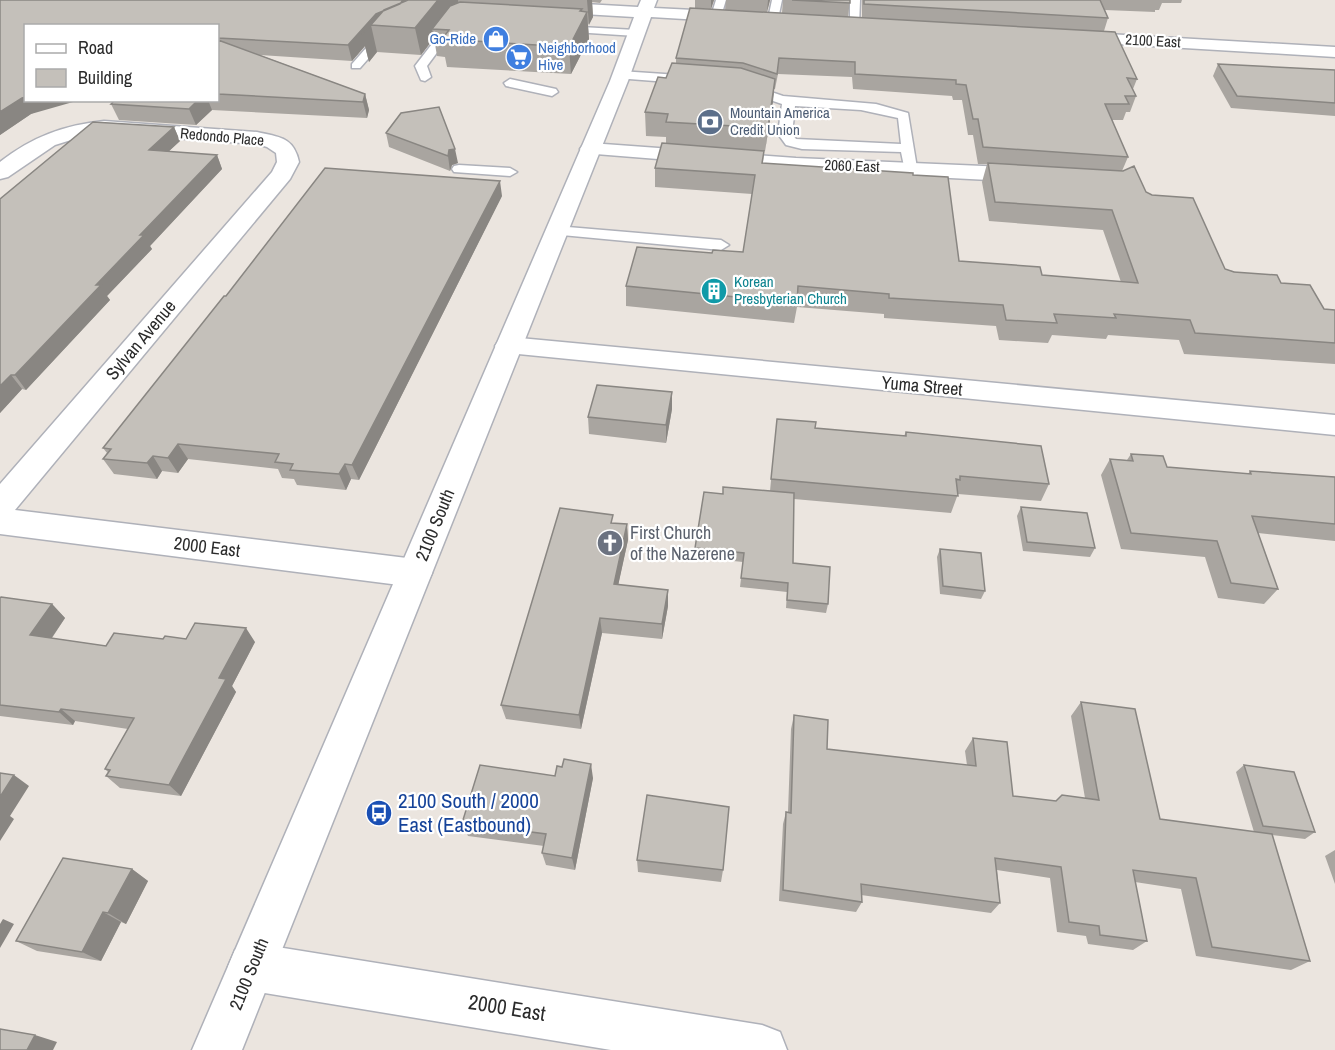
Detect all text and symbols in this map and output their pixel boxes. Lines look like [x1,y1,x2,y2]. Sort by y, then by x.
legend [24,24,219,102]
shop icon: Go-Ride [481,24,511,54]
place label: Go-Ride [430,28,476,49]
street label: 2100 East [1125,29,1182,52]
text: Road [78,35,113,60]
place label: Neighborhood Hive [538,37,616,75]
supermarket icon: Neighborhood Hive [504,42,534,72]
text: Building [78,65,133,90]
place label: Mountain America Credit Union [730,102,830,140]
bank icon: Mountain America Credit Union [695,107,725,137]
street label: Redondo Place [179,122,265,151]
street label: 2060 East [824,154,881,177]
place label: Korean Presbyterian Church [734,271,847,309]
building icon: Korean Presbyterian Church [699,276,729,306]
street label: Sylvan Avenue [100,294,181,385]
street label: Yuma Street [880,370,964,401]
street label: 2100 South [409,485,460,565]
place label: First Church of the Nazerene [630,520,735,566]
church icon: First Church of the Nazerene [595,528,625,558]
street label: 2000 East [173,530,242,563]
place label: 2100 South / 2000 East (Eastbound) [398,786,539,839]
bus stop icon: 2100 South / 2000 East (Eastbound) [364,798,394,828]
street label: 2100 South [223,934,274,1014]
street label: 2000 East [467,987,548,1028]

